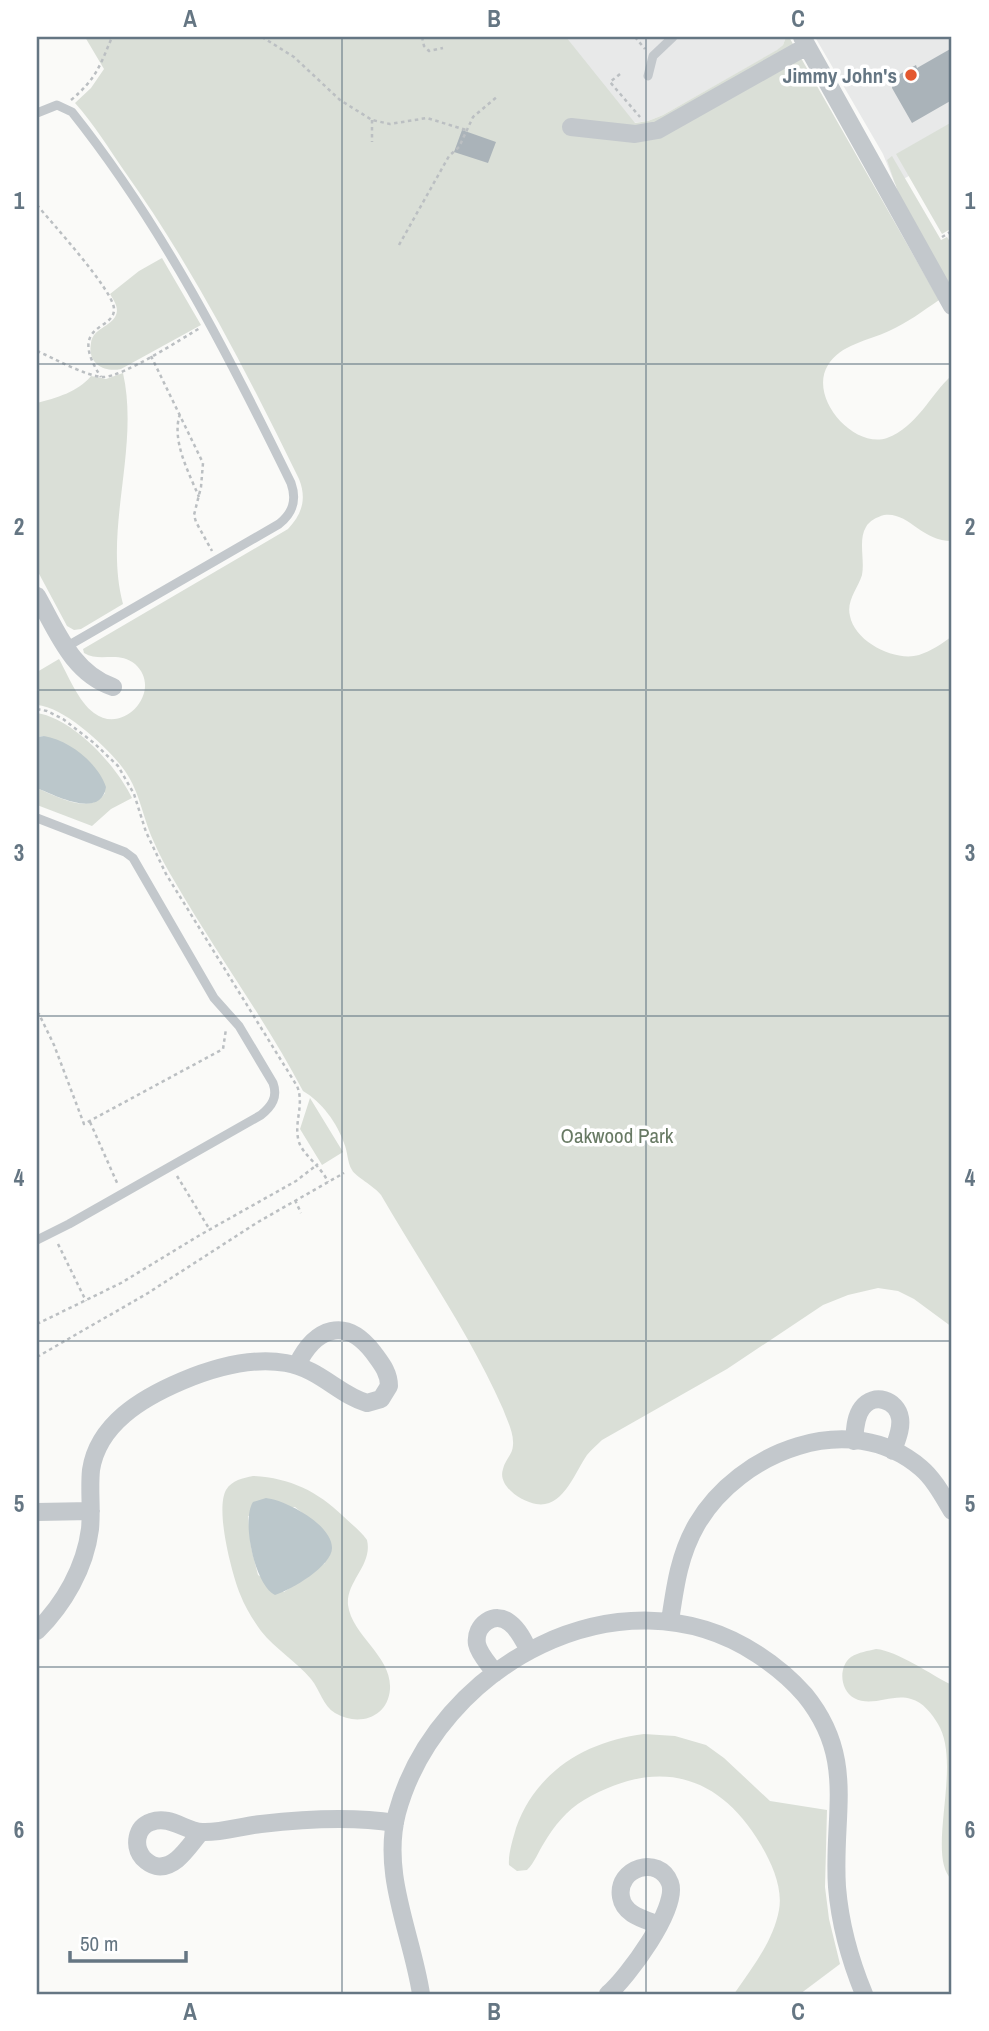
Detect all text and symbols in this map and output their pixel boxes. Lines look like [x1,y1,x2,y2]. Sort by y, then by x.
text: A [183,3,197,34]
text: B [487,3,501,34]
text: C [791,3,805,34]
place label: Jimmy John's [783,61,897,90]
marker: Jimmy John's [903,67,919,83]
text: 1 [14,185,25,216]
text: 1 [965,185,976,216]
text: 2 [14,511,24,542]
text: 2 [965,511,975,542]
text: 3 [14,837,24,868]
text: 3 [965,837,975,868]
park label: Oakwood Park [561,1121,674,1150]
text: 4 [14,1162,25,1193]
text: 4 [965,1162,976,1193]
text: 5 [14,1488,24,1519]
text: 5 [965,1488,975,1519]
text: 6 [14,1814,24,1845]
text: 6 [965,1814,975,1845]
scale bar [70,1919,186,1963]
text: 50 m [80,1929,118,1958]
text: A [183,1996,197,2027]
text: B [487,1996,501,2027]
text: C [791,1996,805,2027]

